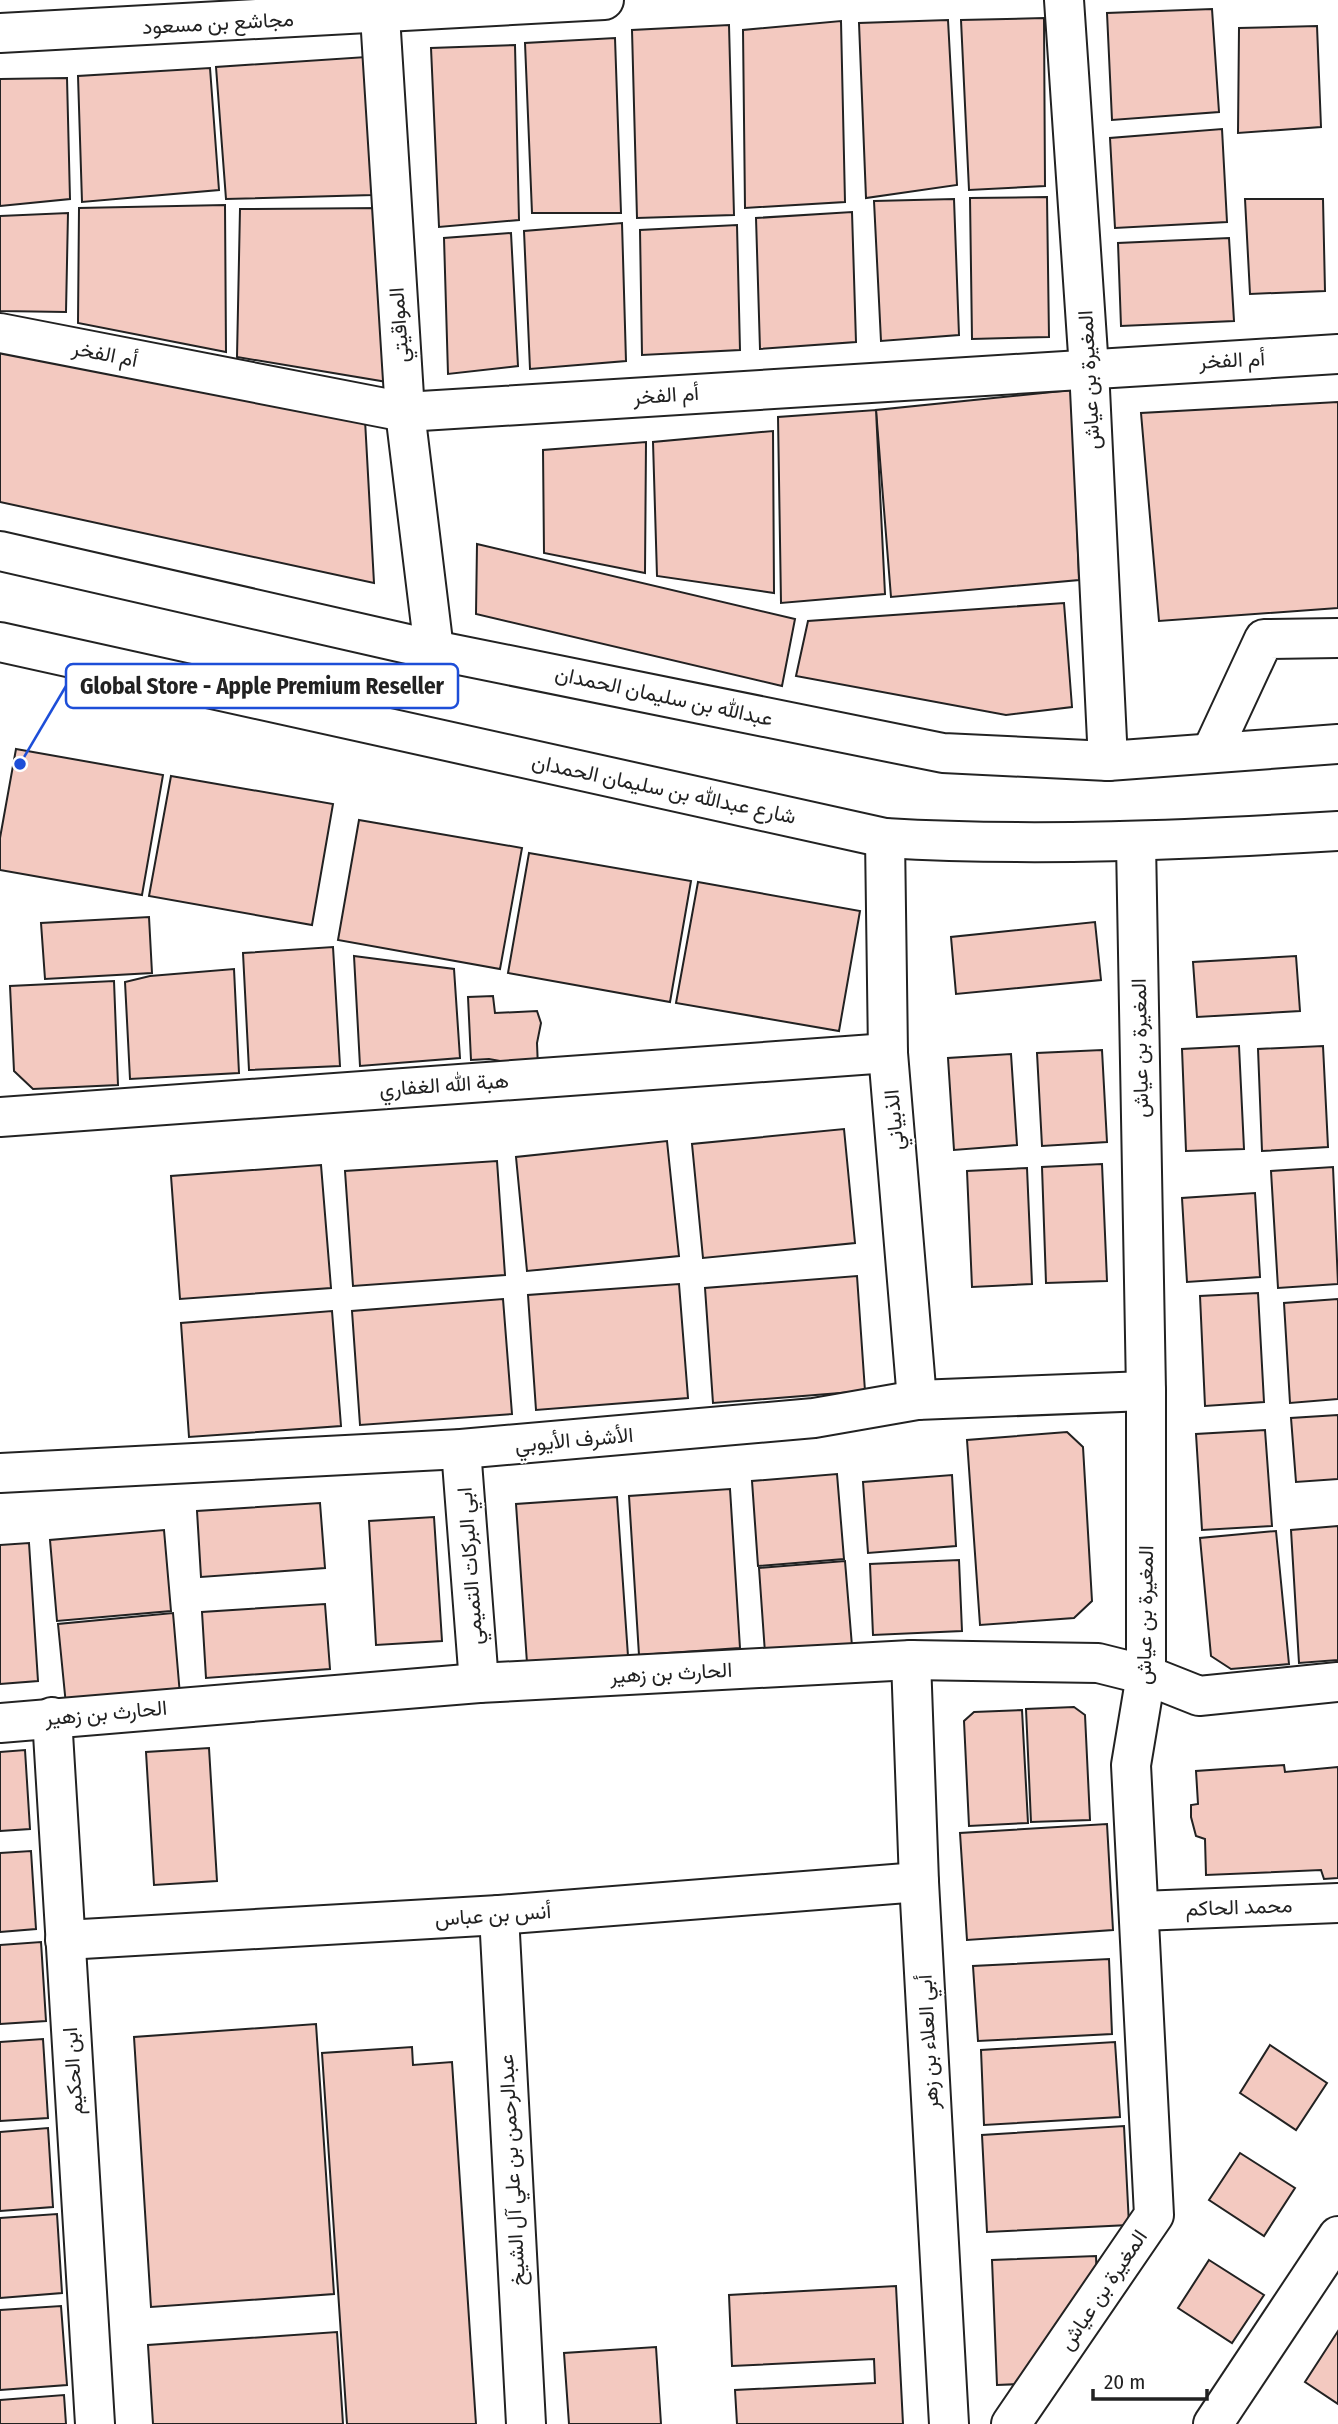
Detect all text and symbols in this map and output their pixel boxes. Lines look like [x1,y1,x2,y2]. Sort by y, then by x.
street label: مجاشع بن مسعود [142,6,294,41]
street label: المواقيتي [383,286,419,364]
street label: المغيرة بن عياش [1072,310,1106,450]
street label: أم الفخر [69,335,140,374]
street label: أم الفخر [1197,345,1266,376]
street label: أم الفخر [631,380,700,411]
street label: عبدالله بن سليمان الحمدان [553,660,775,732]
callout: Global Store - Apple Premium Reseller [66,664,458,708]
text: Global Store - Apple Premium Reseller [80,672,445,700]
street label: شارع عبدالله بن سليمان الحمدان [529,748,798,831]
street label: المغيرة بن عياش [1126,978,1154,1118]
street label: هبة الله الغفاري [378,1067,510,1106]
street label: الذبياني [878,1088,914,1152]
street label: الأشرف الأيوبي [514,1422,635,1462]
street label: ابي البركات التميمي [452,1486,492,1646]
street label: المغيرة بن عياش [1131,1545,1159,1685]
street label: الحارث بن زهير [608,1657,733,1689]
street label: الحارث بن زهير [43,1695,168,1731]
street label: محمد الحاكم [1185,1892,1293,1923]
street label: أنس بن عباس [434,1898,552,1932]
street label: أبي العلاء بن زهر [911,1974,949,2111]
street label: ابن الحكيم [57,2026,90,2116]
street label: عبدالرحمن بن علي آل الشيخ [493,2053,535,2286]
street label: المغيرة بن عياش [1053,2225,1153,2355]
scale bar [1093,2358,1207,2402]
text: 20 m [1104,2369,1145,2395]

